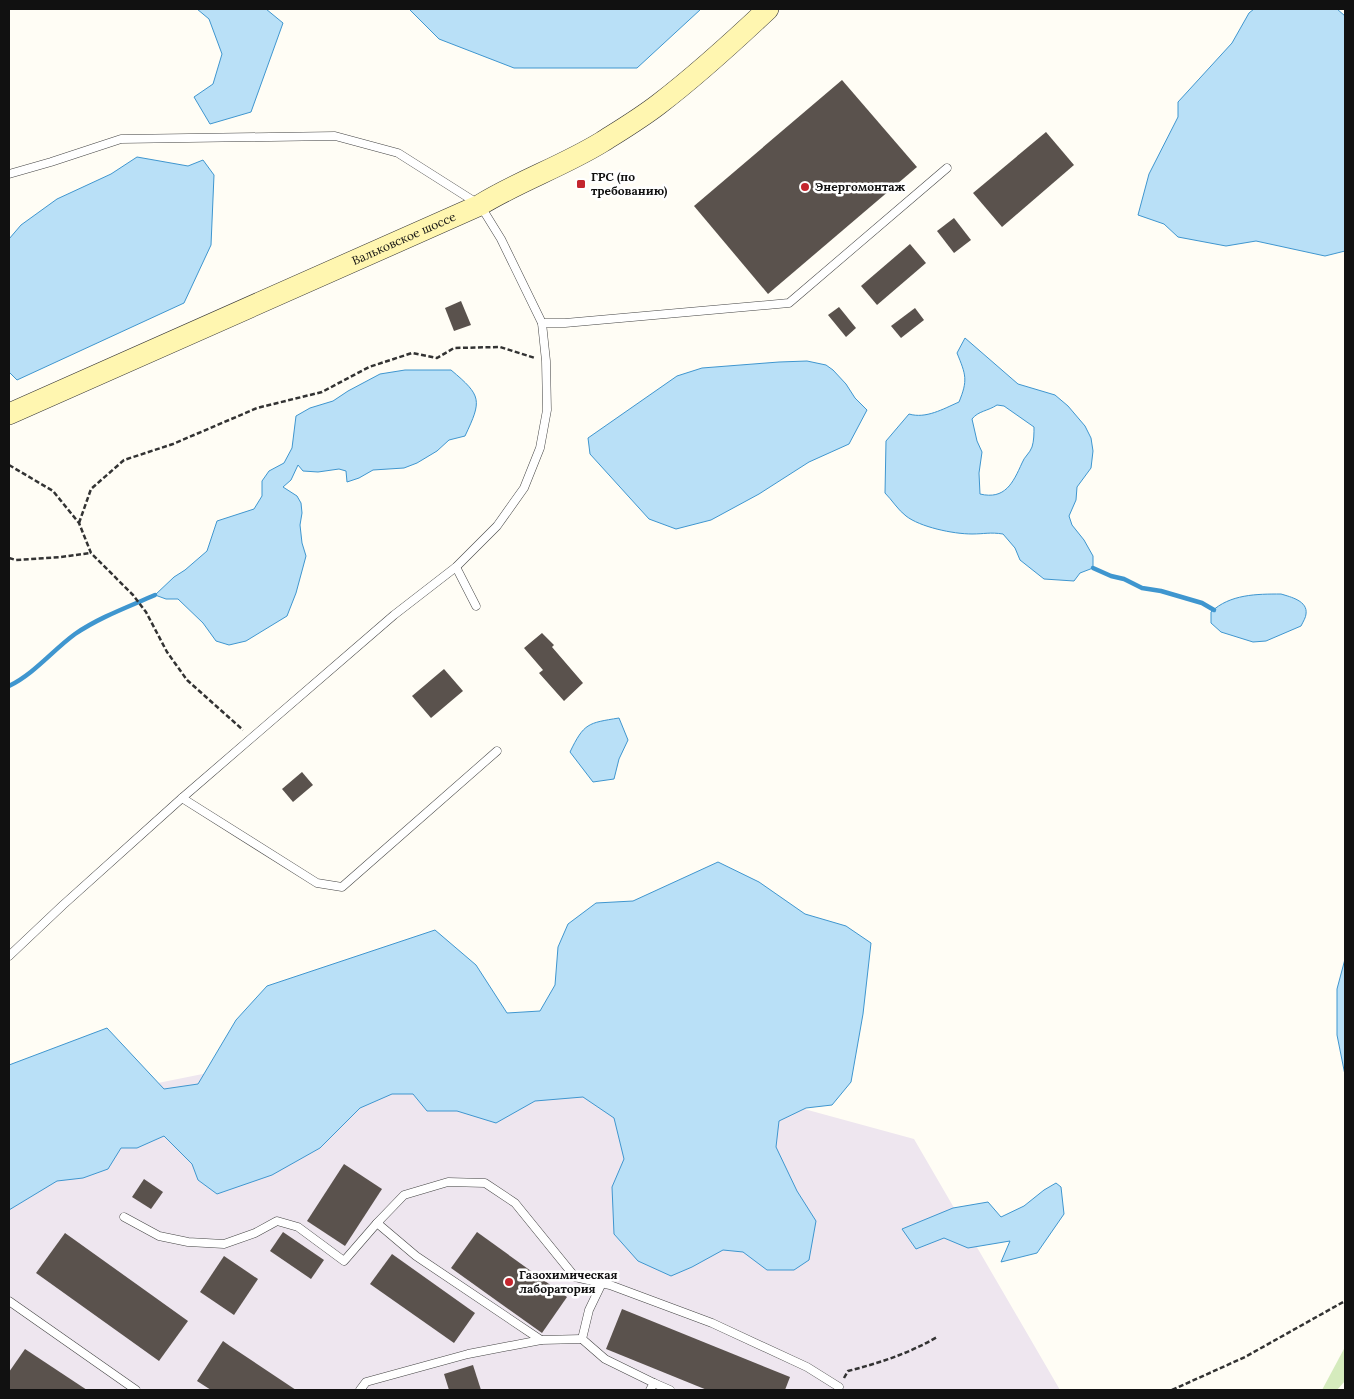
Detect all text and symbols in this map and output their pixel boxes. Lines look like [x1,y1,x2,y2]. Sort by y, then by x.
place label: ГРС (по требованию) [591,169,668,199]
marker: ГРС (по требованию) [575,178,587,190]
place label: Энергомонтаж [815,179,906,194]
marker: Энергомонтаж [799,181,811,193]
street label: Вальковское шоссе [349,209,458,268]
place label: Газохимическая лаборатория [519,1267,618,1296]
marker: Газохимическая лаборатория [503,1276,515,1288]

